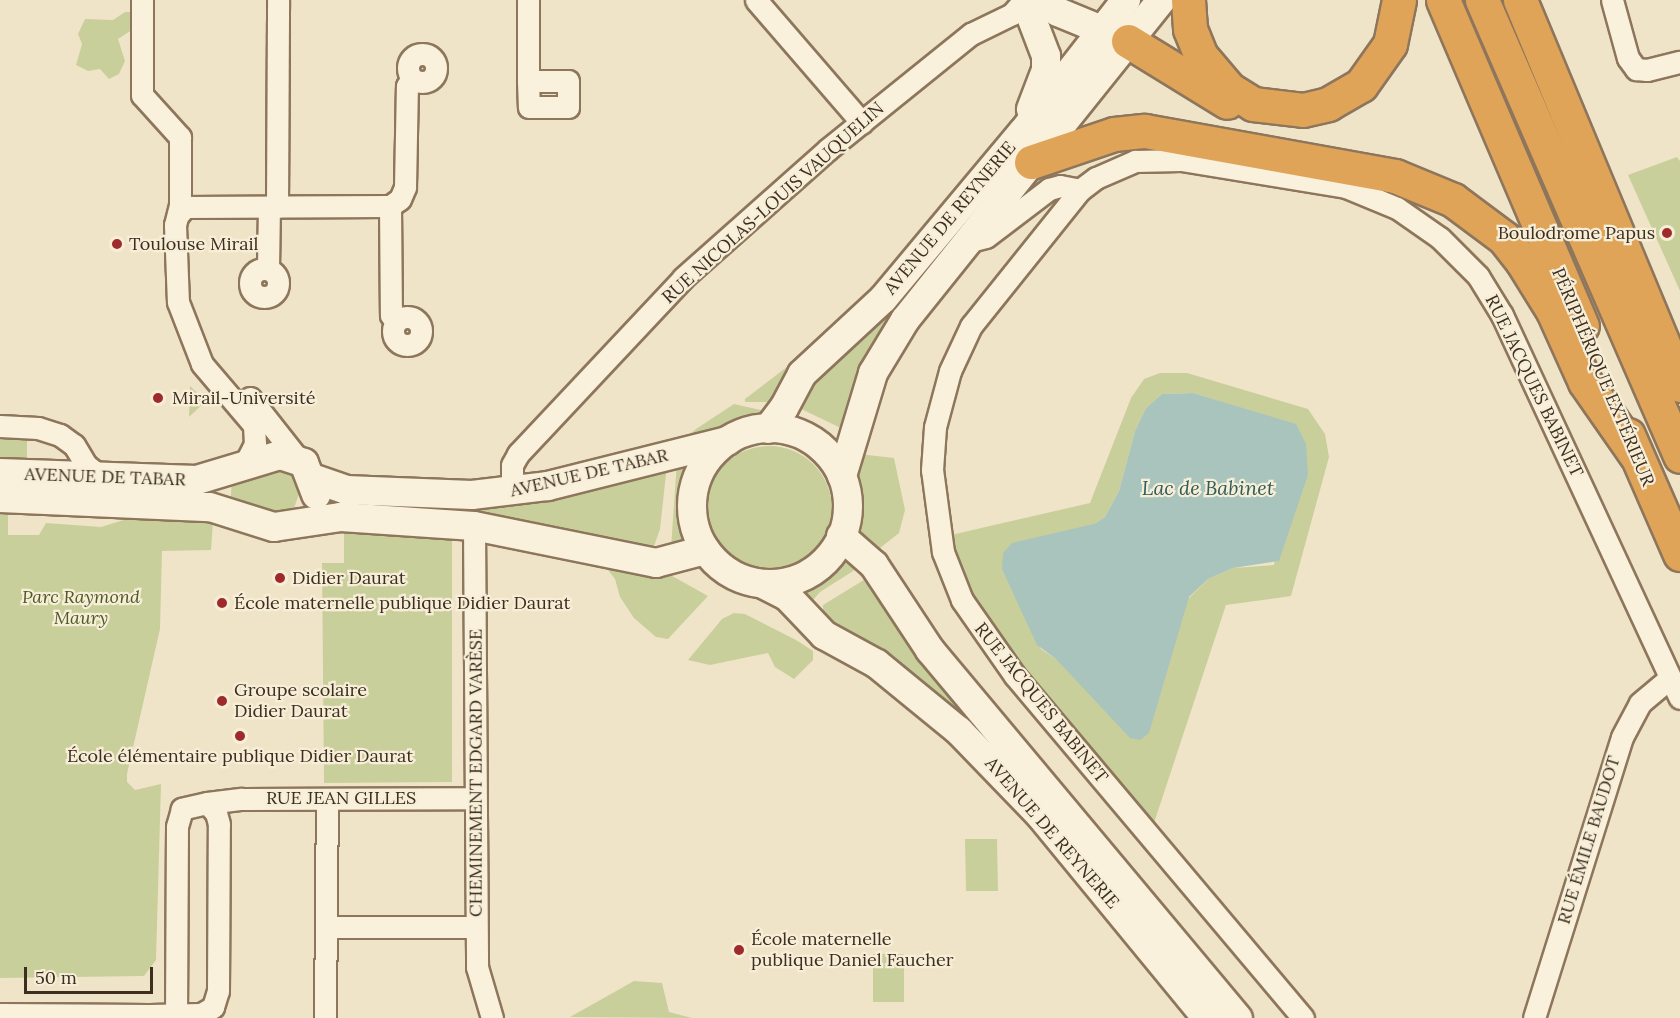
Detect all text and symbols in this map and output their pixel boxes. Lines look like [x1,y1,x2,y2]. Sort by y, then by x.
street label: RUE NICOLAS-LOUIS VAUQUELIN [658,98,888,308]
street label: AVENUE DE REYNERIE [880,137,1020,299]
place label: Boulodrome Papus [1498,222,1655,244]
marker: Boulodrome Papus [1660,226,1674,240]
place label: Toulouse Mirail [129,233,258,255]
marker: Toulouse Mirail [110,237,124,251]
street label: PÉRIPHÉRIQUE EXTÉRIEUR [1547,265,1659,489]
street label: RUE JACQUES BABINET [1480,291,1588,481]
place label: Mirail-Université [172,387,316,409]
marker: Mirail-Université [149,389,167,407]
street label: AVENUE DE TABAR [508,444,670,502]
street label: AVENUE DE TABAR [24,463,186,491]
water label: Lac de Babinet [1142,475,1274,499]
place label: Didier Daurat [292,567,406,589]
marker: Didier Daurat [273,571,287,585]
park label: Parc Raymond Maury [22,587,140,630]
place label: École maternelle publique Didier Daurat [234,592,570,614]
marker: École maternelle publique Didier Daurat [215,596,229,610]
street label: RUE JACQUES BABINET [970,619,1112,787]
street label: CHEMINEMENT EDGARD VARÈSE [465,629,487,917]
place label: Groupe scolaire Didier Daurat [234,680,367,722]
marker: Groupe scolaire Didier Daurat [215,694,229,708]
marker: École élémentaire publique Didier Daurat [233,729,247,743]
place label: École élémentaire publique Didier Daurat [67,745,413,767]
street label: AVENUE DE REYNERIE [980,753,1124,913]
street label: RUE ÉMILE BAUDOT [1553,753,1625,927]
street label: RUE JEAN GILLES [266,787,416,809]
place label: École maternelle publique Daniel Faucher [751,929,953,972]
marker: École maternelle publique Daniel Faucher [732,943,746,957]
scale bar [27,955,156,993]
text: 50 m [35,966,77,989]

